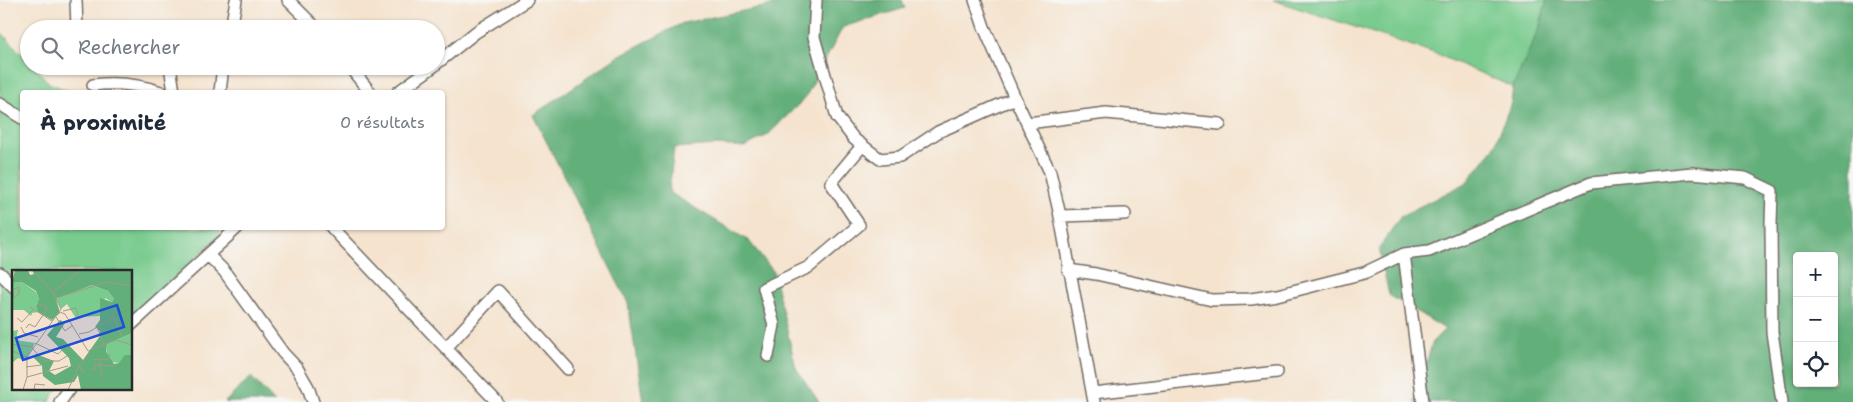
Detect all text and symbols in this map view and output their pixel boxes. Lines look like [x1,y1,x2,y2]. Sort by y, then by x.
search box [20,20,445,75]
icon: search [38,34,66,62]
text: Rechercher [78,35,181,60]
text: À proximité [40,109,166,137]
text: 0 résultats [340,112,425,133]
map controls [1793,252,1838,387]
button: + [1793,252,1838,297]
inset map [12,270,132,390]
button: − [1793,297,1838,342]
button: locate [1793,342,1838,387]

